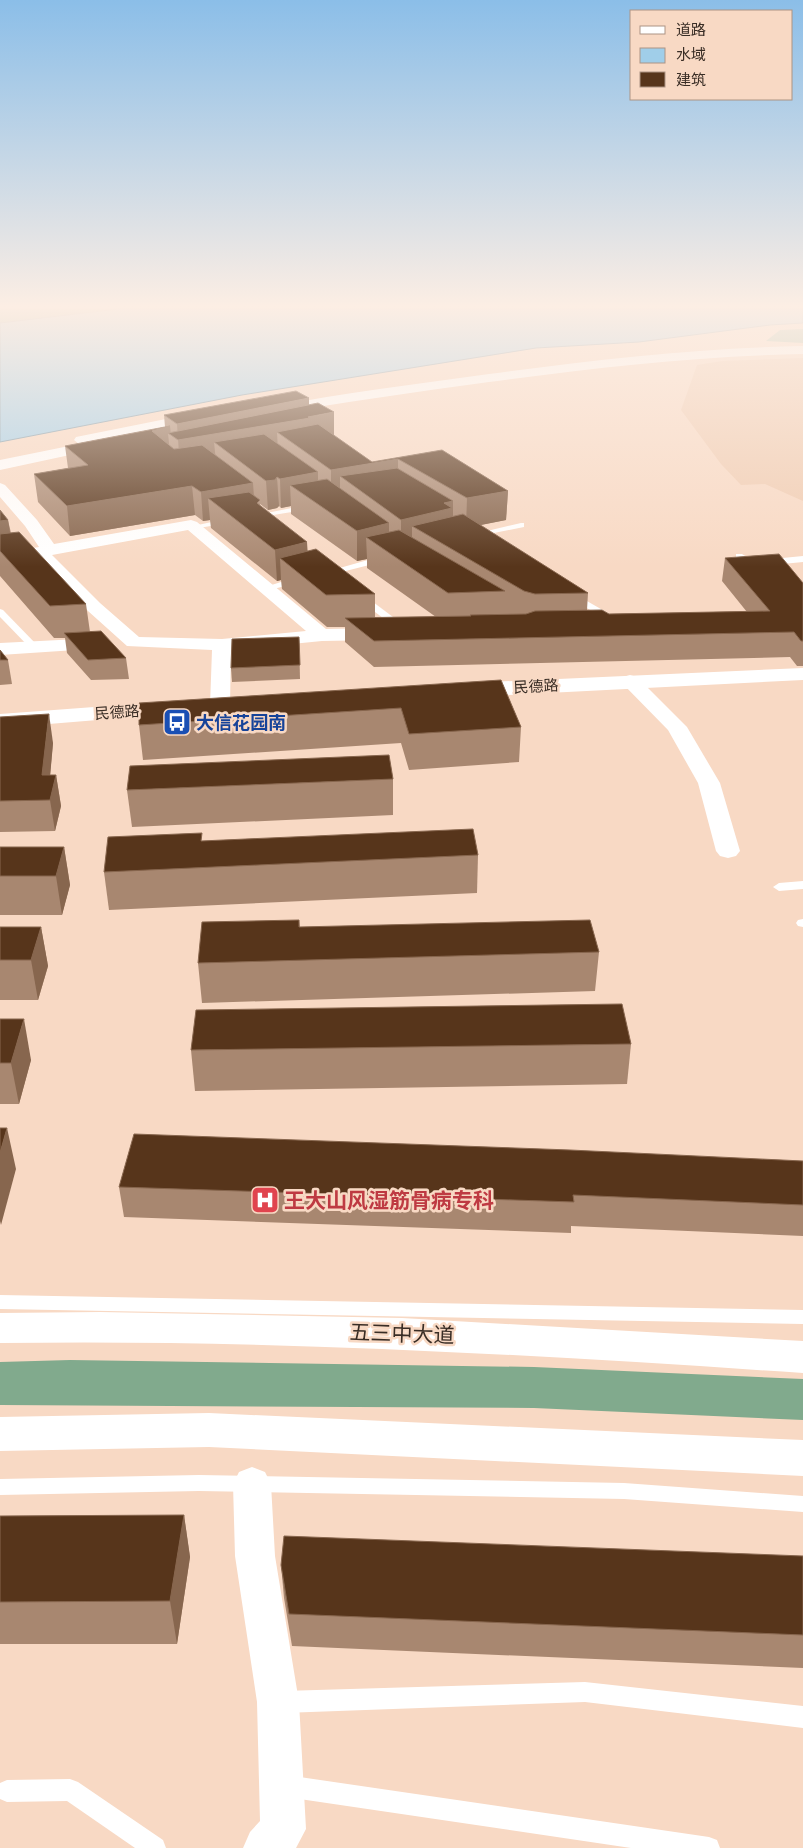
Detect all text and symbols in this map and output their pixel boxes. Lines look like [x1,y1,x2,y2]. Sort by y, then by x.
legend [630,10,793,100]
text: 道路 [676,20,706,39]
text: 水域 [676,45,706,64]
text: 建筑 [676,70,706,89]
street label: 民德路 [513,675,559,697]
street label: 民德路 [94,701,140,723]
bus stop icon: 大信花园南 [162,707,192,737]
place label: 大信花园南 [196,711,286,734]
hospital icon: 王大山风湿筋骨病专科 [250,1185,280,1215]
place label: 王大山风湿筋骨病专科 [284,1187,494,1213]
street label: 五三中大道 [349,1318,455,1348]

